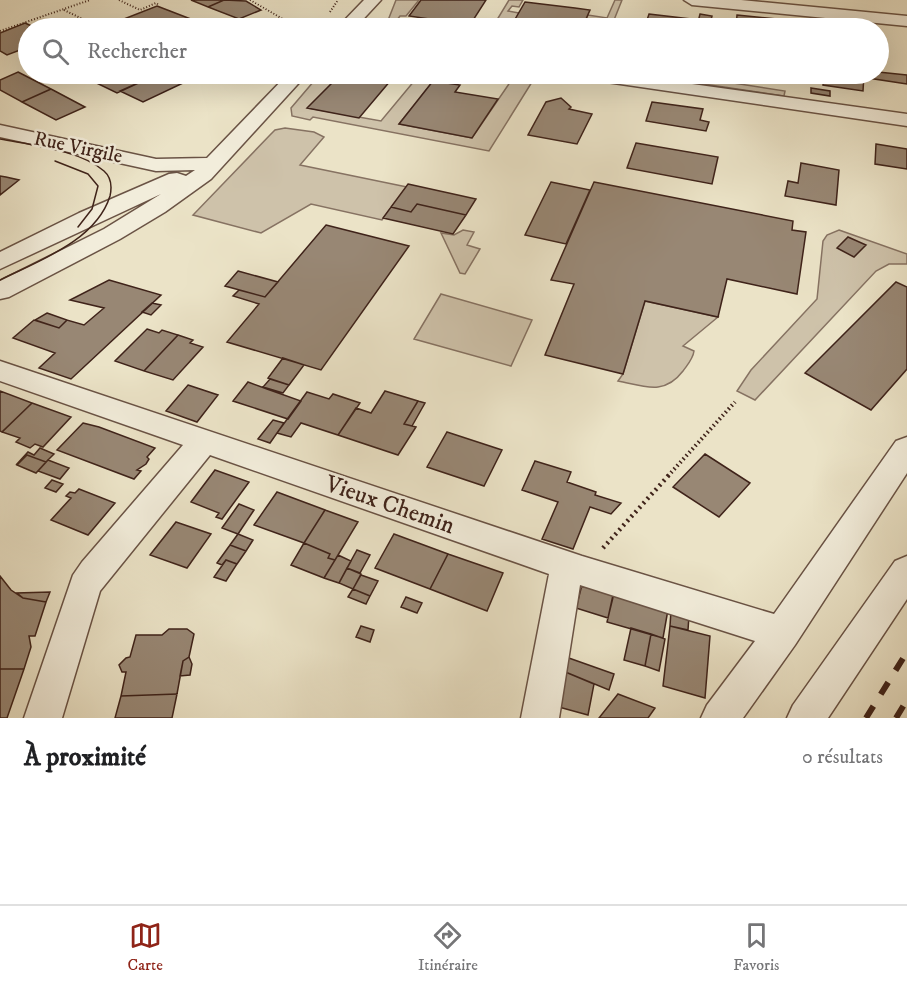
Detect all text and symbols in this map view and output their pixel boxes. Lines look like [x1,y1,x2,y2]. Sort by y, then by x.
search box [18,18,889,84]
icon: search [39,35,72,68]
text: Rechercher [87,38,187,65]
street label: Rue Virgile [32,126,124,170]
street label: Vieux Chemin [320,469,459,541]
text: À proximité [24,741,146,774]
text: 0 résultats [802,745,883,770]
tab: Carte [128,919,163,975]
tab: Itinéraire [418,919,478,975]
tab: Favoris [733,919,779,975]

